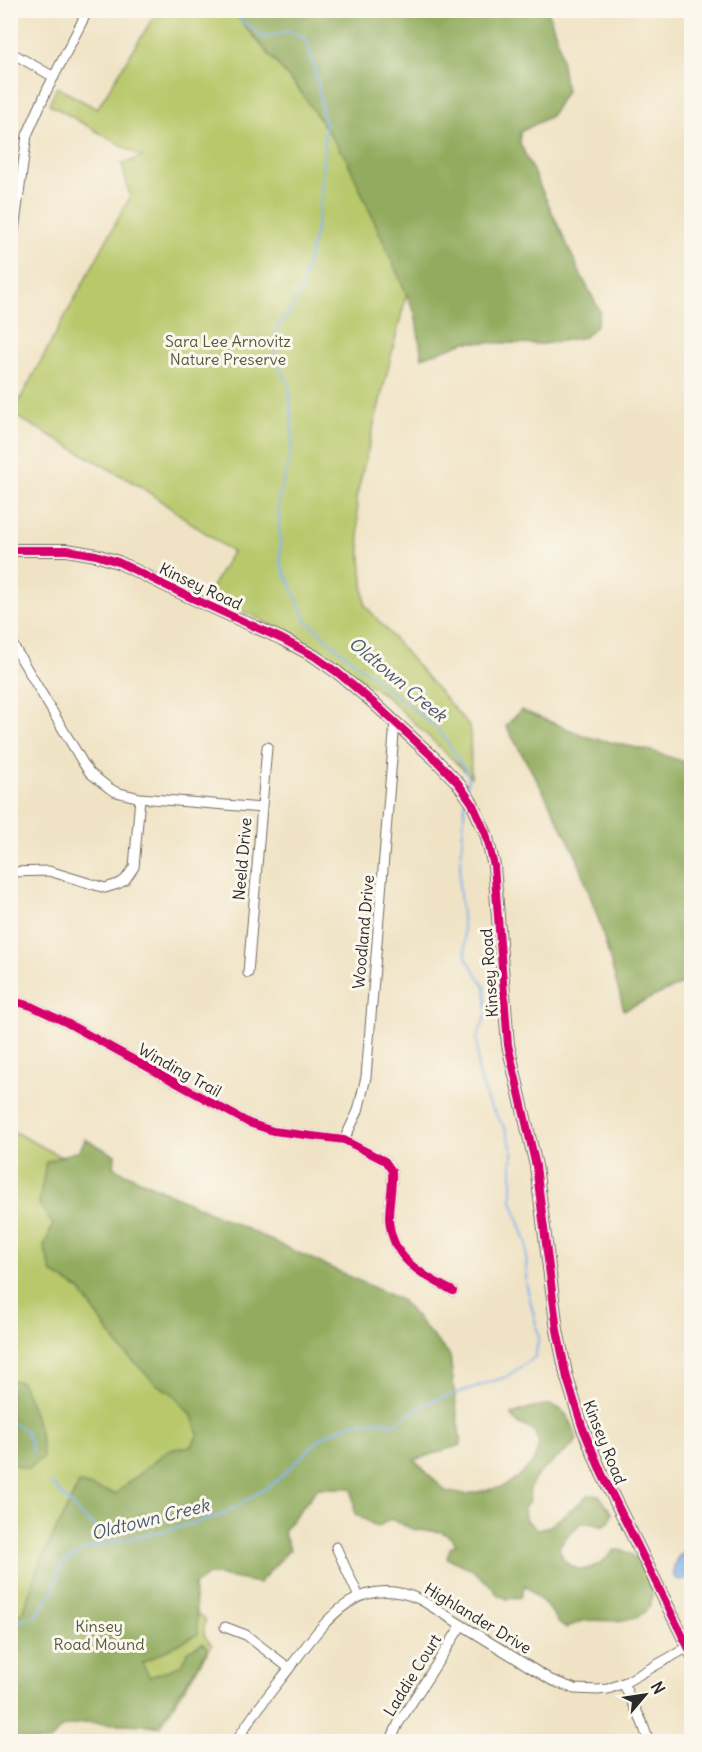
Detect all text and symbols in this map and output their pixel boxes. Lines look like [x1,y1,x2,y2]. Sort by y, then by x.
park label: Sara Lee Arnovitz Nature Preserve [165,331,291,369]
street label: Kinsey Road [156,558,246,614]
water label: Oldtown Creek [344,631,453,728]
street label: Neeld Drive [228,817,256,901]
street label: Woodland Drive [348,874,378,990]
street label: Kinsey Road [476,928,502,1018]
street label: Winding Trail [135,1039,225,1101]
street label: Kinsey Road [579,1397,631,1487]
water label: Oldtown Creek [89,1493,213,1545]
street label: Highlander Drive [421,1578,535,1658]
park label: Kinsey Road Mound [53,1616,145,1654]
street label: Laddie Court [379,1630,445,1720]
north arrow [615,1665,675,1725]
text: N [647,1678,670,1697]

